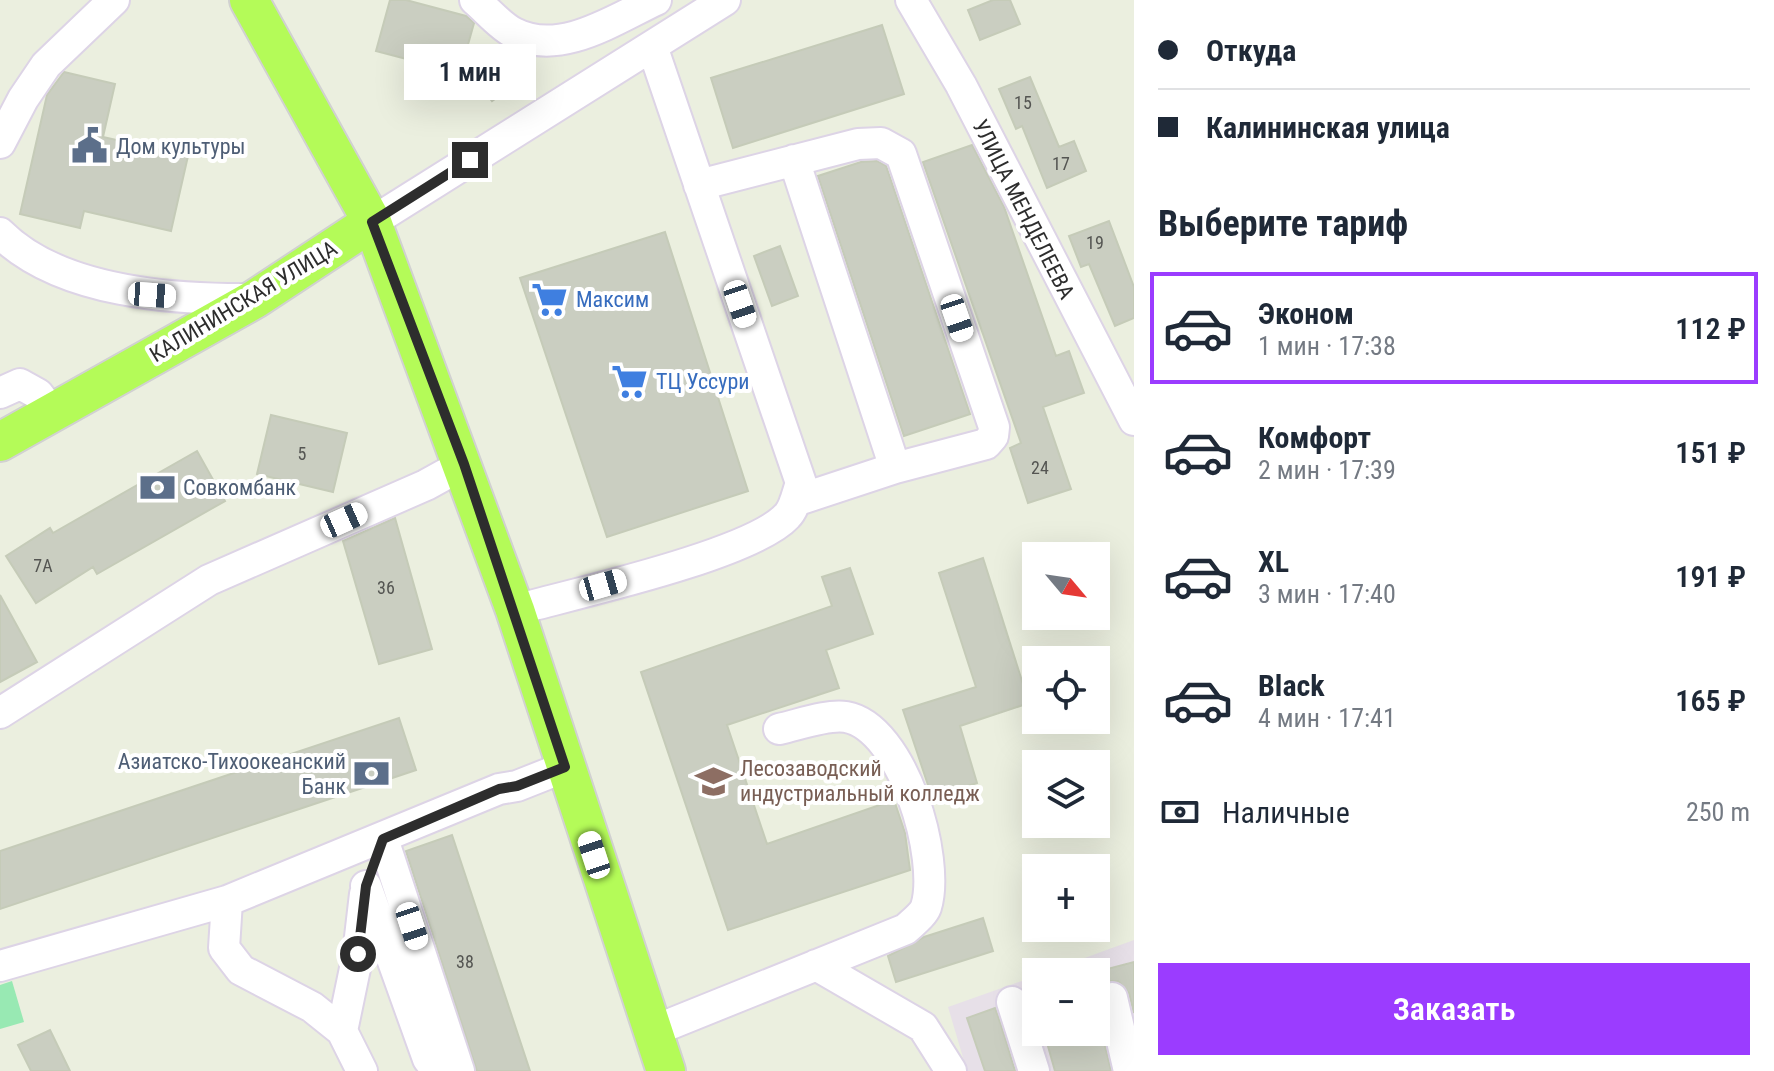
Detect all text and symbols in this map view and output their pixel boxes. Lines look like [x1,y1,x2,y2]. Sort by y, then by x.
text: Откуда [1206,33,1296,68]
callout: 1 мин [404,44,536,100]
text: 1 мин [439,57,501,87]
house number: 15 [1014,92,1032,113]
text: Калининская улица [1206,110,1450,145]
street label: УЛИЦА МЕНДЕЛЕЕВА [968,115,1080,303]
public building icon: Дом культуры [71,127,109,165]
place label: Дом культуры [116,134,246,159]
route end [452,142,488,178]
house number: 17 [1052,153,1070,174]
text: Выберите тариф [1158,203,1408,245]
house number: 19 [1086,232,1104,253]
street label: КАЛИНИНСКАЯ УЛИЦА [145,235,342,367]
car [721,277,759,331]
supermarket icon: Максим [531,280,569,318]
car [127,281,177,309]
place label: Максим [576,287,649,312]
car [938,291,976,345]
icon: car [1162,292,1234,364]
text: Эконом [1258,296,1354,331]
text: 112 ₽ [1675,311,1746,346]
text: 1 мин · 17:38 [1258,331,1396,361]
supermarket icon: ТЦ Уссури [611,362,649,400]
place label: ТЦ Уссури [656,369,749,394]
icon: car [1162,416,1234,488]
text: Комфорт [1258,420,1371,455]
text: 151 ₽ [1675,435,1746,470]
house number: 5 [298,443,307,464]
text: 2 мин · 17:39 [1258,455,1396,485]
house number: 24 [1031,457,1049,478]
bank icon: Совкомбанк [138,468,176,506]
place label: Совкомбанк [183,475,297,500]
car [317,499,371,541]
icon: car [1162,540,1234,612]
north arrow [1022,542,1110,630]
map controls [1022,542,1110,1046]
text: XL [1258,544,1289,579]
house number: 7А [33,555,53,576]
text: 191 ₽ [1675,559,1746,594]
car [577,567,629,603]
house number: 36 [377,577,395,598]
text: 3 мин · 17:40 [1258,579,1396,609]
button: locate [1022,646,1110,734]
icon: car [1162,664,1234,736]
text: Black [1258,668,1325,703]
text: 165 ₽ [1675,683,1746,718]
text: 4 мин · 17:41 [1258,703,1396,733]
place label: Азиатско-Тихоокеанский Банк [118,749,346,799]
button: layers [1022,750,1110,838]
bank icon: Азиатско-Тихоокеанский Банк [353,755,391,793]
place label: Лесозаводский индустриальный колледж [740,756,980,806]
school or university icon: Лесозаводский индустриальный колледж [695,762,733,800]
icon: cash [1158,790,1202,834]
text: Наличные [1222,795,1350,830]
text: 250 m [1686,797,1750,827]
car [575,828,613,882]
button: + [1022,854,1110,942]
car [393,899,431,953]
route start [340,936,376,972]
house number: 38 [456,951,474,972]
button: − [1022,958,1110,1046]
button: Заказать [1158,963,1750,1055]

